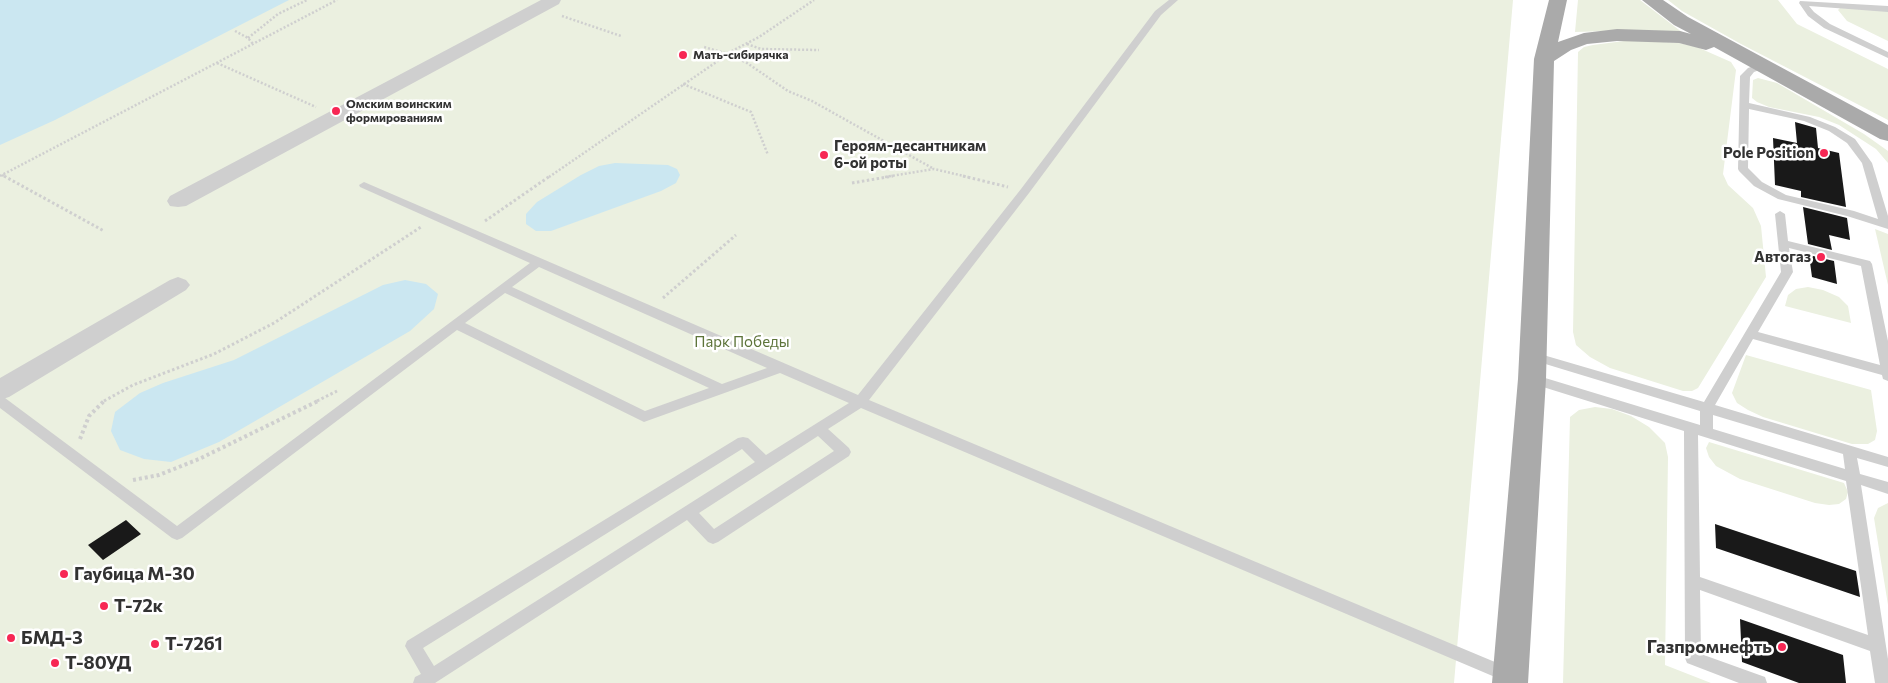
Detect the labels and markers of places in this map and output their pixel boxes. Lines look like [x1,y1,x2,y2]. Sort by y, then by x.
place label: Мать-сибирячка [693,48,789,62]
marker: Мать-сибирячка [677,49,689,61]
place label: Омским воинским формированиям [346,97,452,125]
marker: Омским воинским формированиям [330,105,342,117]
place label: Героям-десантникам 6-ой роты [834,137,986,172]
place label: Pole Position [1723,144,1814,162]
marker: Pole Position [1818,147,1830,159]
marker: Героям-десантникам 6-ой роты [818,149,830,161]
place label: Автогаз [1754,248,1811,266]
marker: Автогаз [1815,251,1827,263]
place label: Гаубица М-30 [74,563,195,585]
marker: Гаубица М-30 [58,568,70,580]
place label: Т-72к [114,595,163,617]
marker: Т-72к [98,600,110,612]
place label: БМД-3 [21,627,83,649]
marker: БМД-3 [5,632,17,644]
place label: Т-72б1 [165,633,223,655]
place label: Газпромнефть [1647,636,1772,658]
marker: Т-72б1 [149,638,161,650]
marker: Газпромнефть [1776,641,1788,653]
place label: Т-80УД [65,652,131,674]
marker: Т-80УД [49,657,61,669]

